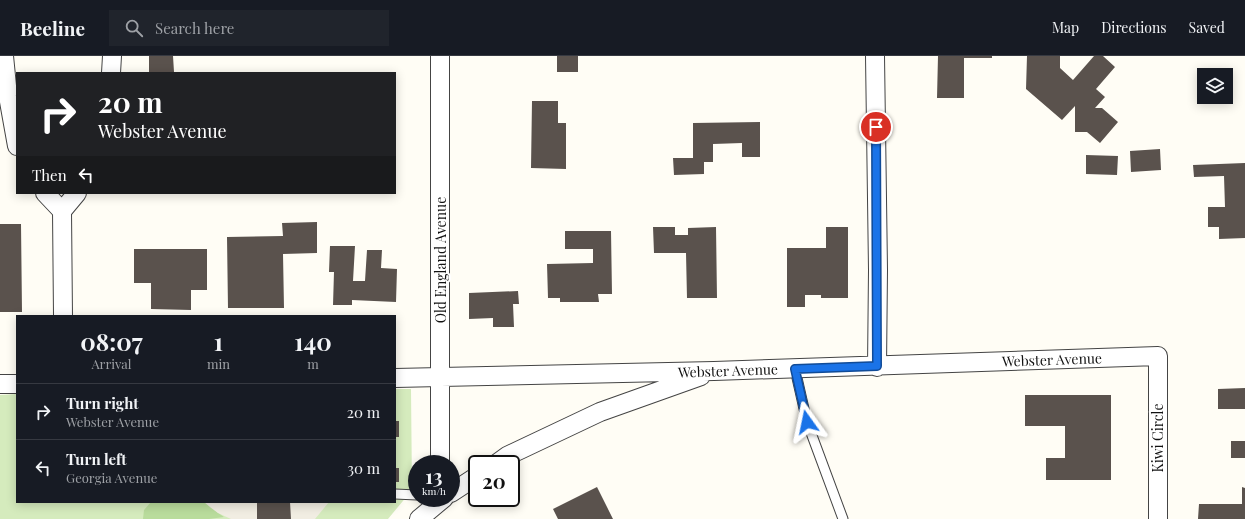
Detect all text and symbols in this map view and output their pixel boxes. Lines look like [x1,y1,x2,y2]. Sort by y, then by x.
search box [109,10,389,46]
text: Beeline [20,15,85,41]
icon: search [123,17,145,39]
text: Search here [155,18,234,38]
text: Map [1052,18,1079,37]
text: Directions [1101,18,1167,37]
text: Saved [1189,18,1225,37]
map controls [1197,68,1233,104]
button: layers [1197,68,1233,104]
text: 20 m [98,83,163,120]
icon: right [32,88,84,140]
pin [859,110,893,144]
icon: arrive [865,116,887,138]
text: Webster Avenue [98,119,227,143]
icon: left [75,164,97,186]
text: Then [32,165,67,185]
street label: Old England Avenue [431,197,450,323]
text: 08:07 [80,325,143,357]
text: 1 [214,325,223,357]
text: 140 [294,325,332,357]
street label: Webster Avenue [1001,348,1102,371]
text: Arrival [91,355,131,372]
text: min [207,355,230,372]
text: m [307,355,319,372]
street label: Webster Avenue [677,359,778,382]
text: Turn right [66,393,139,413]
icon: right [32,401,54,423]
position arrow [786,401,828,443]
text: 20 m [347,402,380,422]
street label: Kiwi Circle [1148,403,1167,473]
text: Webster Avenue [66,413,159,430]
text: Turn left [66,449,127,469]
speed limit sign: 20 [468,455,520,507]
icon: left [32,457,54,479]
text: 30 m [347,458,380,478]
text: 13 [425,462,443,489]
text: Georgia Avenue [66,469,157,486]
text: km/h [422,484,446,498]

